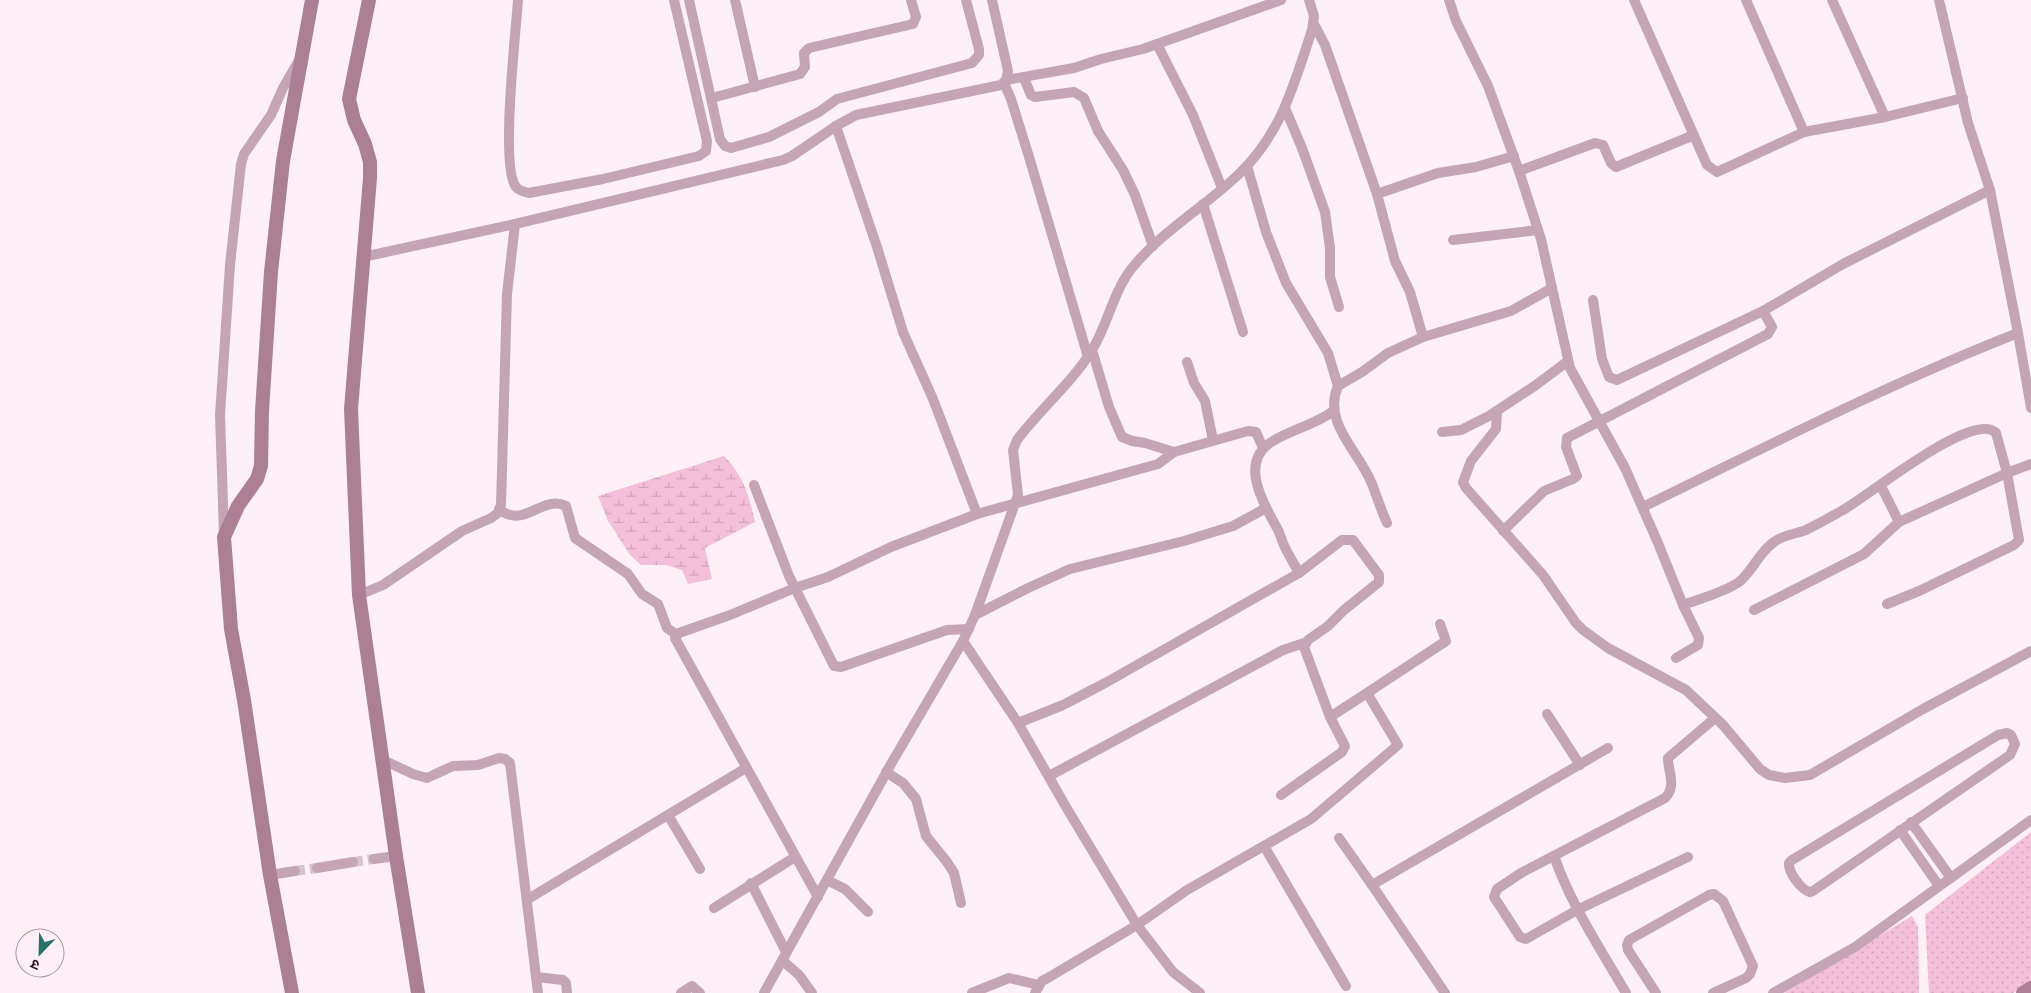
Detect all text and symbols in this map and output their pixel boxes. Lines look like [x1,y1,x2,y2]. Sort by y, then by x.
north arrow [15,928,65,978]
text: उ [27,955,42,974]

